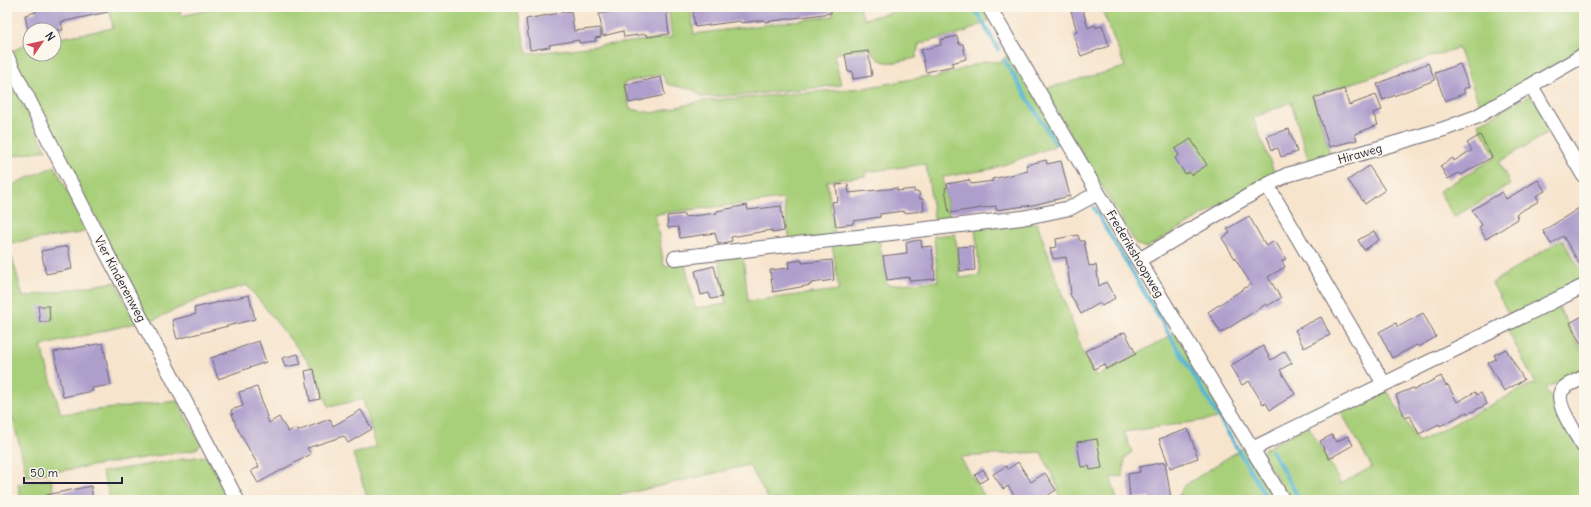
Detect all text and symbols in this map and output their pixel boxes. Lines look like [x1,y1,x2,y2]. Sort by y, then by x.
north arrow [22,22,62,62]
text: N [42,29,58,43]
street label: Hiraweg [1336,140,1384,167]
street label: Frederikshoopweg [1103,207,1168,300]
street label: Vier Kinderenweg [91,233,149,324]
scale bar [24,459,122,485]
text: 50 m [30,465,59,480]

